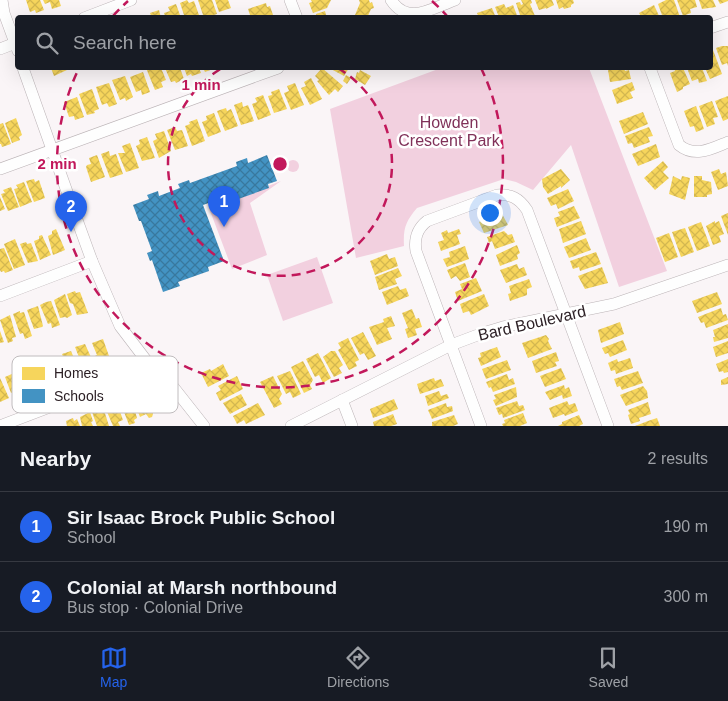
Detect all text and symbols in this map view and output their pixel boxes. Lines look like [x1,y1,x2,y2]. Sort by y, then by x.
search box [15,15,713,70]
icon: search [33,29,61,57]
text: Search here [73,32,177,53]
text: 1 min [181,76,221,93]
park label: Howden Crescent Park [398,114,501,149]
text: 2 min [37,155,77,172]
centre of rings [271,155,289,173]
pin: 1 [208,186,240,227]
pin: 2 [55,191,87,232]
your location [477,200,503,226]
street label: Bard Boulevard [476,302,588,344]
legend [12,356,178,413]
text: Homes [54,365,98,381]
text: Schools [54,388,104,404]
text: Nearby [20,447,91,470]
text: 2 results [648,450,708,467]
text: Sir Isaac Brock Public School [67,507,335,528]
text: 1 [32,518,40,535]
text: 190 m [664,518,708,535]
text: School [67,529,116,546]
text: Colonial at Marsh northbound [67,577,337,598]
text: 2 [32,588,40,605]
text: 300 m [664,588,708,605]
text: Bus stop · Colonial Drive [67,599,243,616]
tab: Map [100,644,128,690]
tab: Directions [327,644,389,690]
tab: Saved [589,644,628,690]

